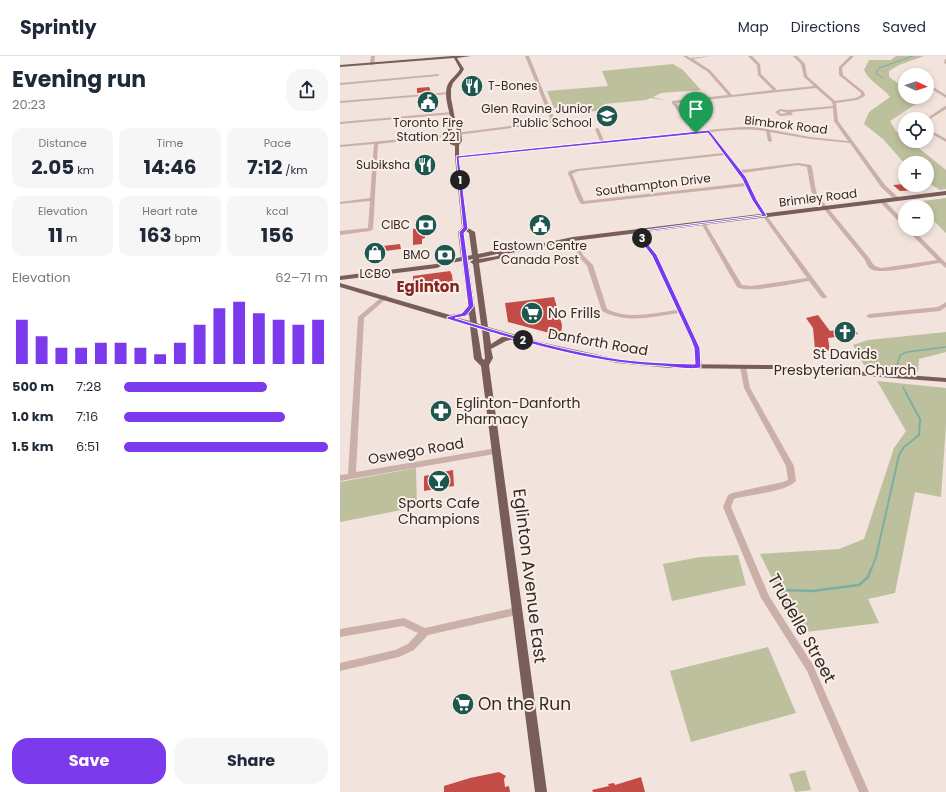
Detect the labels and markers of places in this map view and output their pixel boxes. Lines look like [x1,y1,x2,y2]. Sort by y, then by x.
restaurant icon: T-Bones [459,73,485,99]
place label: T-Bones [488,77,538,94]
public building icon: Toronto Fire Station 221 [415,89,441,115]
pin [679,92,713,133]
place label: Glen Ravine Junior Public School [481,100,593,131]
school or university icon: Glen Ravine Junior Public School [594,103,620,129]
place label: Toronto Fire Station 221 [393,114,463,145]
restaurant icon: Subiksha [412,152,438,178]
place label: Subiksha [356,156,410,173]
pin: 1 [450,170,470,190]
bank icon: CIBC [413,212,439,238]
public building icon: Eastown Centre Canada Post [527,212,553,238]
place label: CIBC [381,216,410,233]
pin: 3 [632,228,652,248]
place label: Eastown Centre Canada Post [493,237,587,268]
shop icon: LCBO [362,240,388,266]
bank icon: BMO [432,242,458,268]
place label: BMO [403,246,430,263]
place label: LCBO [359,265,391,282]
supermarket icon: No Frills [519,300,545,326]
place label: No Frills [548,303,600,323]
church icon: St Davids Presbyterian Church [832,319,858,345]
pin: 2 [513,330,533,350]
place label: St Davids Presbyterian Church [774,344,916,380]
place label: Eglinton-Danforth Pharmacy [456,393,580,429]
pharmacy icon: Eglinton-Danforth Pharmacy [428,398,454,424]
bar icon: Sports Cafe Champions [426,468,452,494]
place label: Sports Cafe Champions [398,493,480,529]
supermarket icon: On the Run [450,691,476,717]
place label: On the Run [478,692,571,716]

